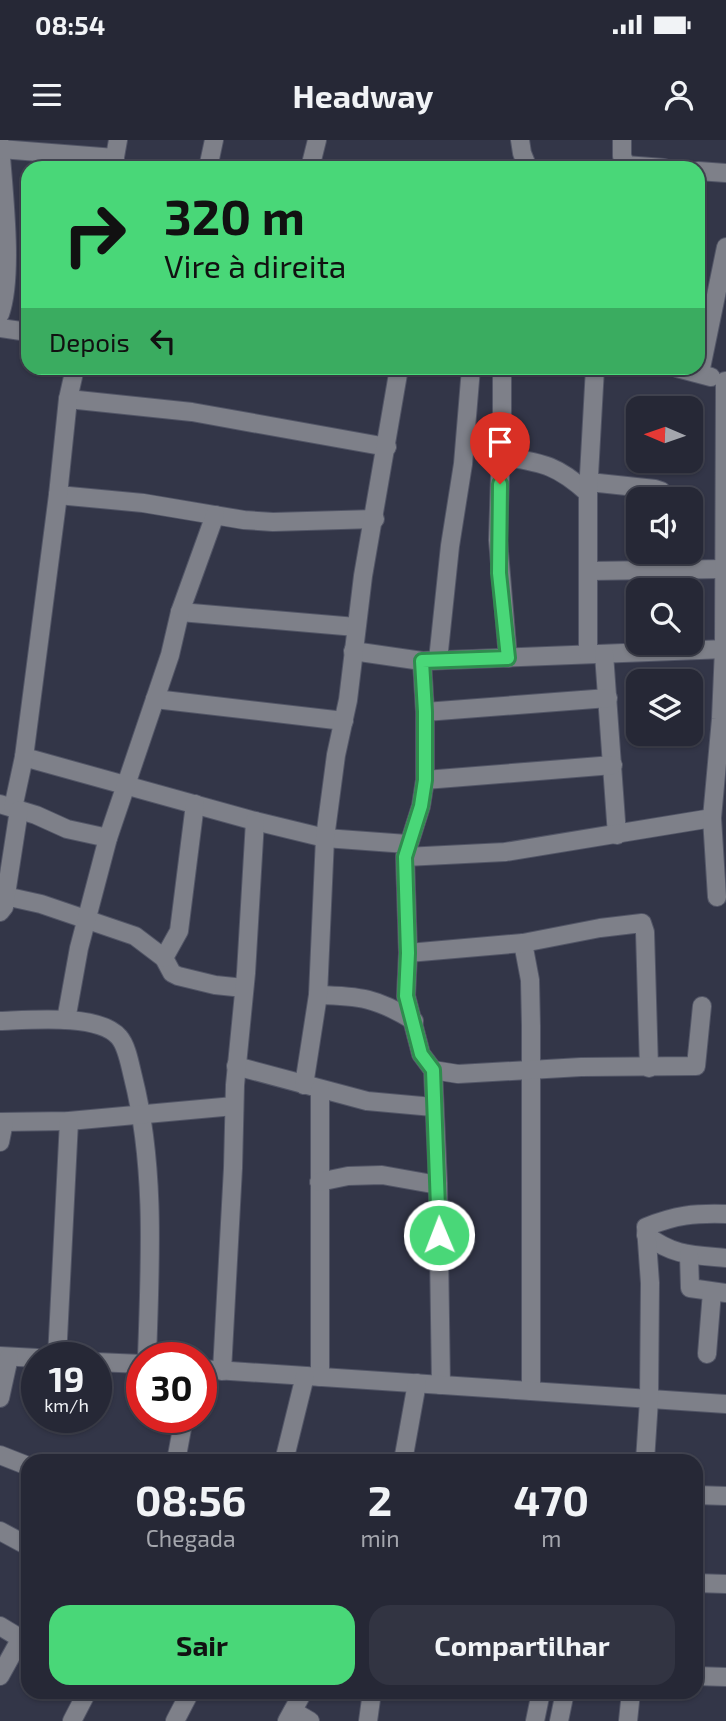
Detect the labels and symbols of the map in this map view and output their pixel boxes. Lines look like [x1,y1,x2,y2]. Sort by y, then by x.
north arrow [626,396,704,472]
pin [470,412,530,484]
position arrow [402,1198,476,1272]
speed limit sign: 30 [126,1342,217,1433]

